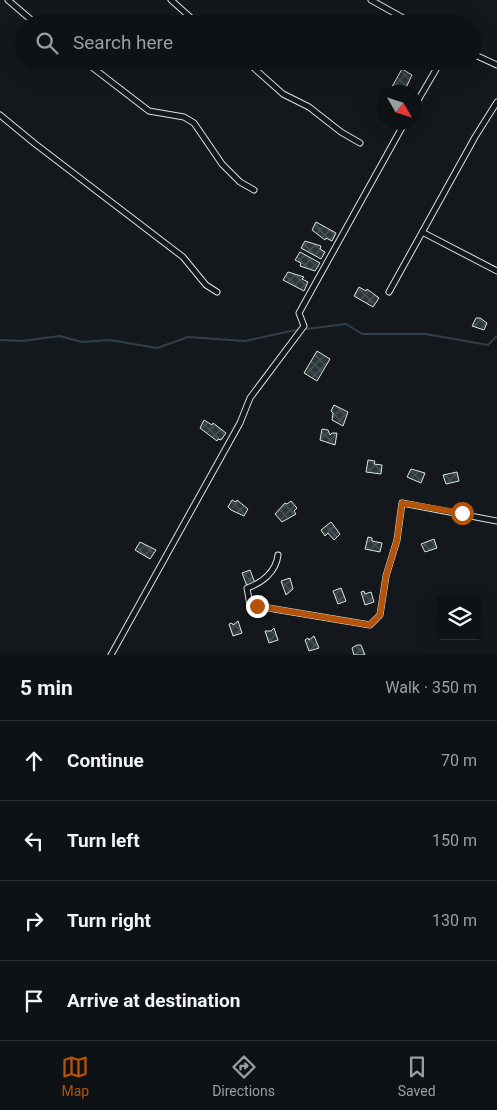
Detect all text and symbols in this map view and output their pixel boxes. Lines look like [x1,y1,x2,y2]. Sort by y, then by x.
search box [15,15,482,70]
icon: search [33,29,61,57]
text: Search here [73,31,173,54]
north arrow [377,85,422,130]
route start [451,502,474,525]
route end [246,595,269,618]
map controls [437,595,482,640]
button: layers [437,595,482,640]
text: 5 min [20,676,73,700]
text: Walk · 350 m [385,678,477,697]
icon: ahead [20,747,48,775]
text: Continue [67,749,144,772]
text: 70 m [441,751,477,770]
icon: left [20,827,48,855]
text: Turn left [67,829,140,852]
text: 150 m [432,831,477,850]
icon: right [20,907,48,935]
text: Turn right [67,909,151,932]
text: 130 m [432,911,477,930]
icon: arrive [20,987,48,1015]
text: Arrive at destination [67,989,240,1012]
tab: Map [61,1053,89,1099]
tab: Directions [212,1053,275,1099]
tab: Saved [398,1053,436,1099]

